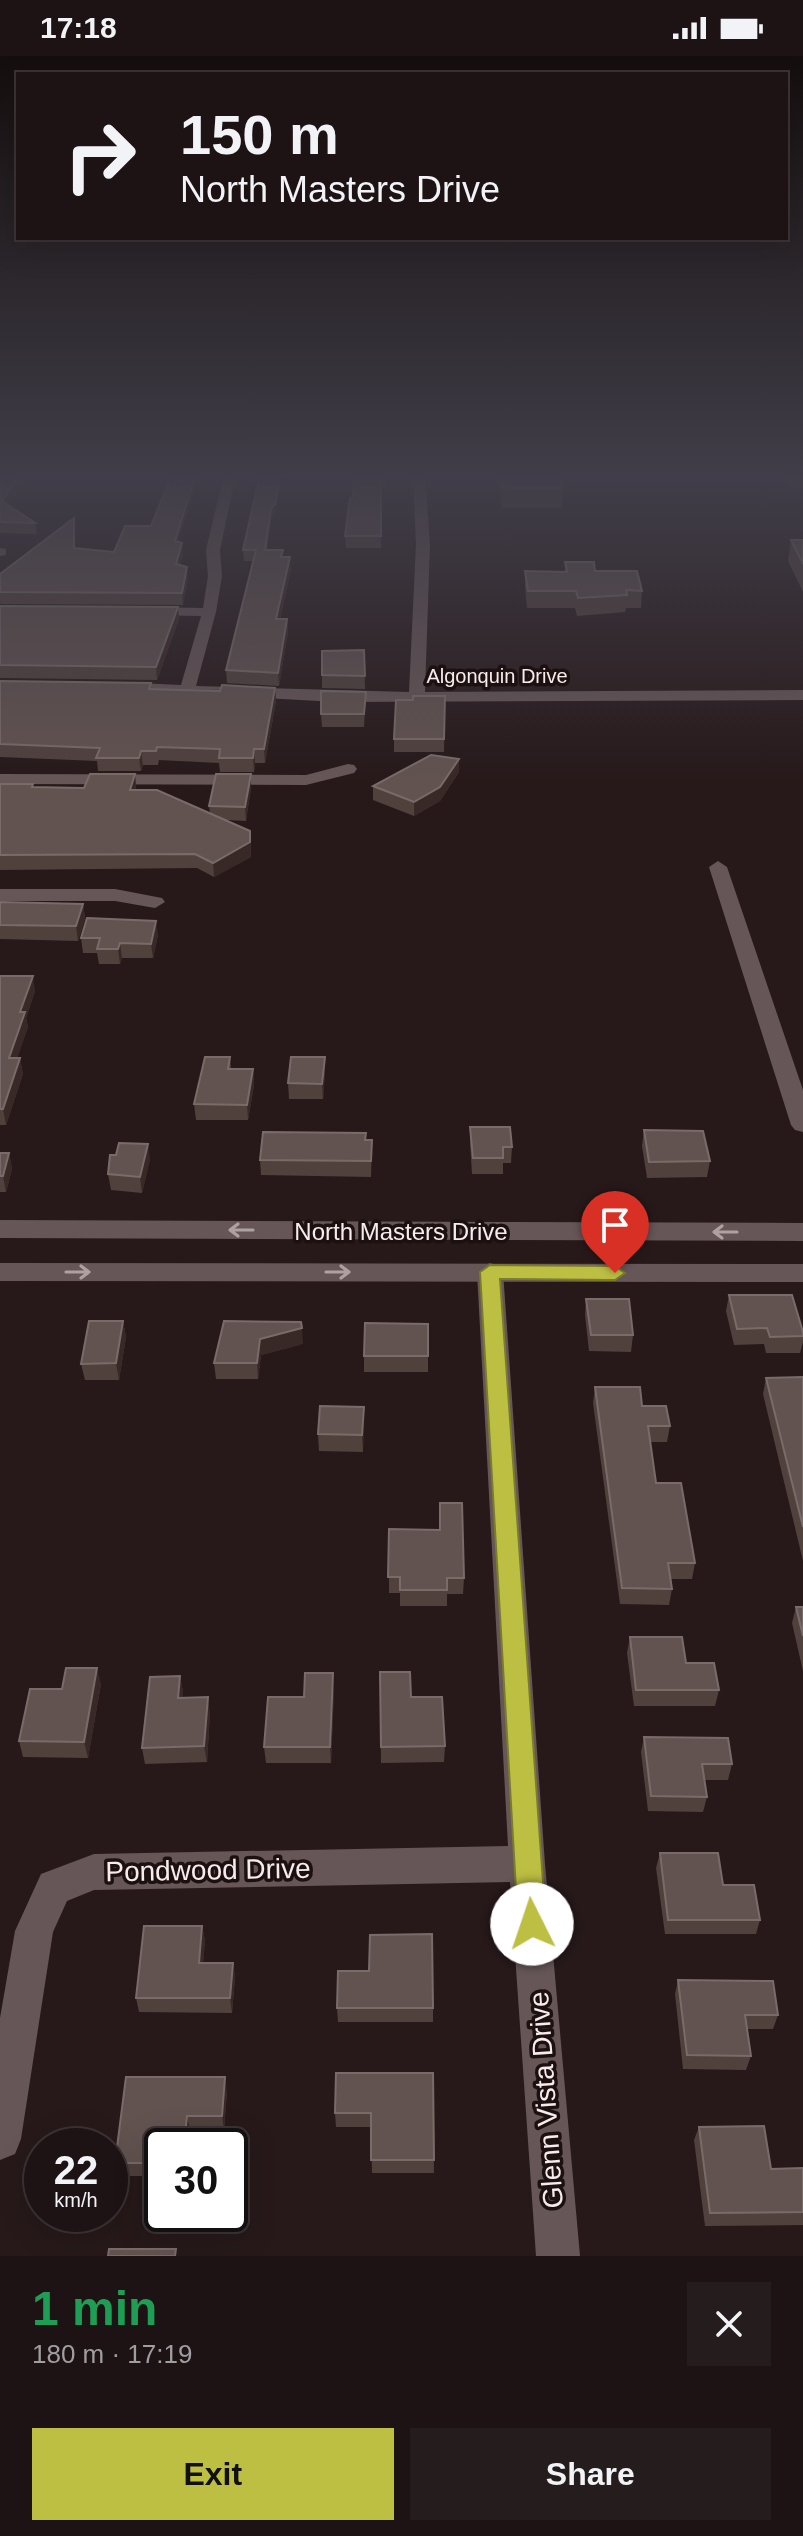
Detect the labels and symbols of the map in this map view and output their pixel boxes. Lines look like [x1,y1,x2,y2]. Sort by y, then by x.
street label: Algonquin Drive [426,665,568,687]
pin [581,1191,649,1273]
street label: North Masters Drive [294,1218,508,1245]
one-way arrow [228,1222,255,1238]
one-way arrow [712,1224,739,1240]
one-way arrow [64,1264,91,1280]
one-way arrow [324,1264,351,1280]
street label: Pondwood Drive [105,1853,311,1887]
position arrow [490,1882,574,1966]
street label: Glenn Vista Drive [523,1991,569,2209]
speed limit sign: 30 [144,2128,248,2232]

